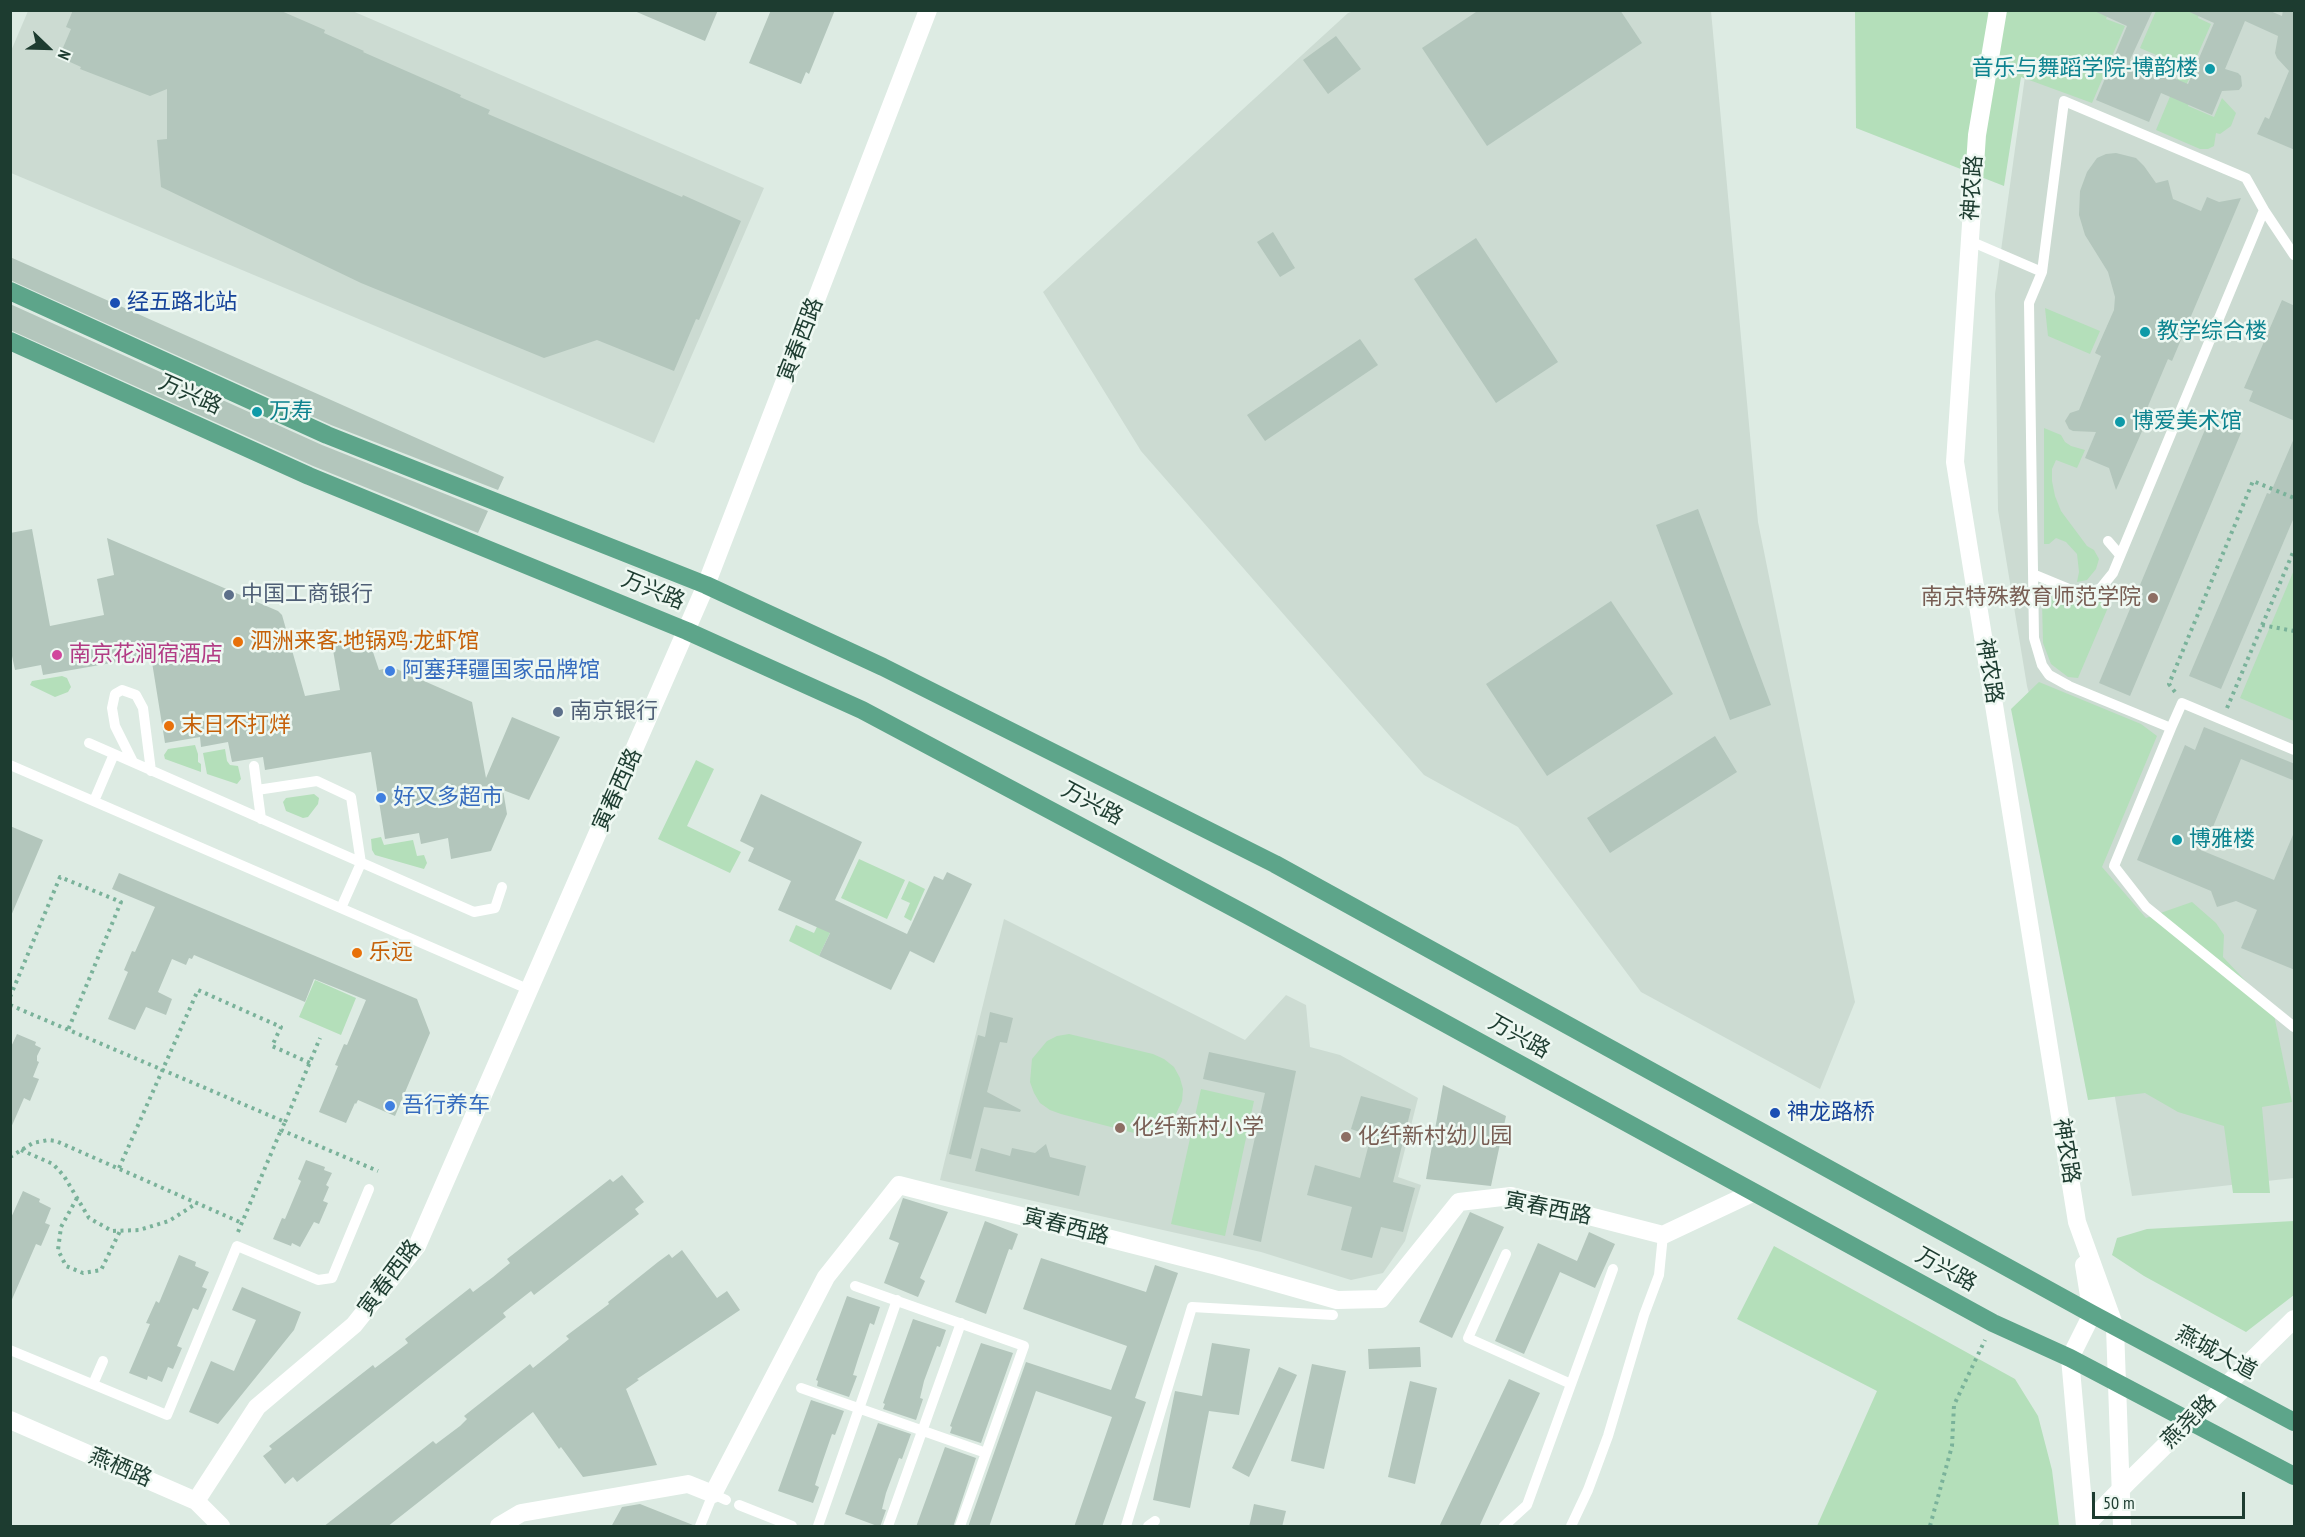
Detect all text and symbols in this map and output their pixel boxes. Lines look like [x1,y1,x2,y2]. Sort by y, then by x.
north arrow [18,18,78,78]
text: N [54,47,75,63]
place label: 音乐与舞蹈学院-博韵楼 [1972,56,2198,82]
marker: 音乐与舞蹈学院-博韵楼 [2203,62,2217,76]
street label: 神农路 [1958,154,1988,222]
place label: 经五路北站 [127,290,237,316]
street label: 寅春西路 [773,294,829,386]
marker: 经五路北站 [108,296,122,310]
place label: 教学综合楼 [2157,319,2267,345]
marker: 教学综合楼 [2138,325,2152,339]
street label: 万兴路 [154,370,226,420]
place label: 万寿 [269,399,313,425]
marker: 万寿 [250,405,264,419]
place label: 博爱美术馆 [2132,409,2242,435]
marker: 博爱美术馆 [2113,415,2127,429]
street label: 万兴路 [617,566,689,616]
place label: 中国工商银行 [241,582,373,608]
place label: 南京特殊教育师范学院 [1921,585,2141,611]
marker: 中国工商银行 [222,588,236,602]
marker: 南京特殊教育师范学院 [2146,591,2160,605]
place label: 泗洲来客·地锅鸡·龙虾馆 [250,629,479,655]
marker: 泗洲来客·地锅鸡·龙虾馆 [231,635,245,649]
street label: 神农路 [1971,636,2007,706]
place label: 南京花涧宿酒店 [69,642,223,668]
marker: 南京花涧宿酒店 [50,648,64,662]
place label: 阿塞拜疆国家品牌馆 [402,658,600,684]
marker: 阿塞拜疆国家品牌馆 [383,664,397,678]
place label: 南京银行 [570,699,658,725]
marker: 南京银行 [551,705,565,719]
place label: 末日不打烊 [181,713,291,739]
marker: 末日不打烊 [162,719,176,733]
street label: 寅春西路 [588,744,648,836]
street label: 万兴路 [1057,777,1127,831]
place label: 好又多超市 [393,785,503,811]
marker: 好又多超市 [374,791,388,805]
place label: 博雅楼 [2189,827,2255,853]
marker: 博雅楼 [2170,833,2184,847]
place label: 乐远 [369,940,413,966]
marker: 乐远 [350,946,364,960]
street label: 万兴路 [1484,1009,1554,1065]
place label: 吾行养车 [402,1093,490,1119]
marker: 吾行养车 [383,1099,397,1113]
place label: 神龙路桥 [1787,1100,1875,1126]
marker: 神龙路桥 [1768,1106,1782,1120]
place label: 化纤新村小学 [1132,1115,1264,1141]
street label: 神农路 [2048,1116,2084,1186]
marker: 化纤新村小学 [1113,1121,1127,1135]
place label: 化纤新村幼儿园 [1358,1124,1512,1150]
marker: 化纤新村幼儿园 [1339,1130,1353,1144]
street label: 寅春西路 [1502,1188,1594,1230]
street label: 寅春西路 [1020,1204,1112,1250]
street label: 寅春西路 [353,1235,427,1321]
street label: 万兴路 [1911,1242,1981,1298]
street label: 燕城大道 [2171,1321,2261,1385]
street label: 燕尧路 [2156,1390,2222,1454]
street label: 燕栖路 [84,1443,156,1493]
scale bar [2095,1480,2248,1518]
text: 50 m [2103,1491,2135,1514]

